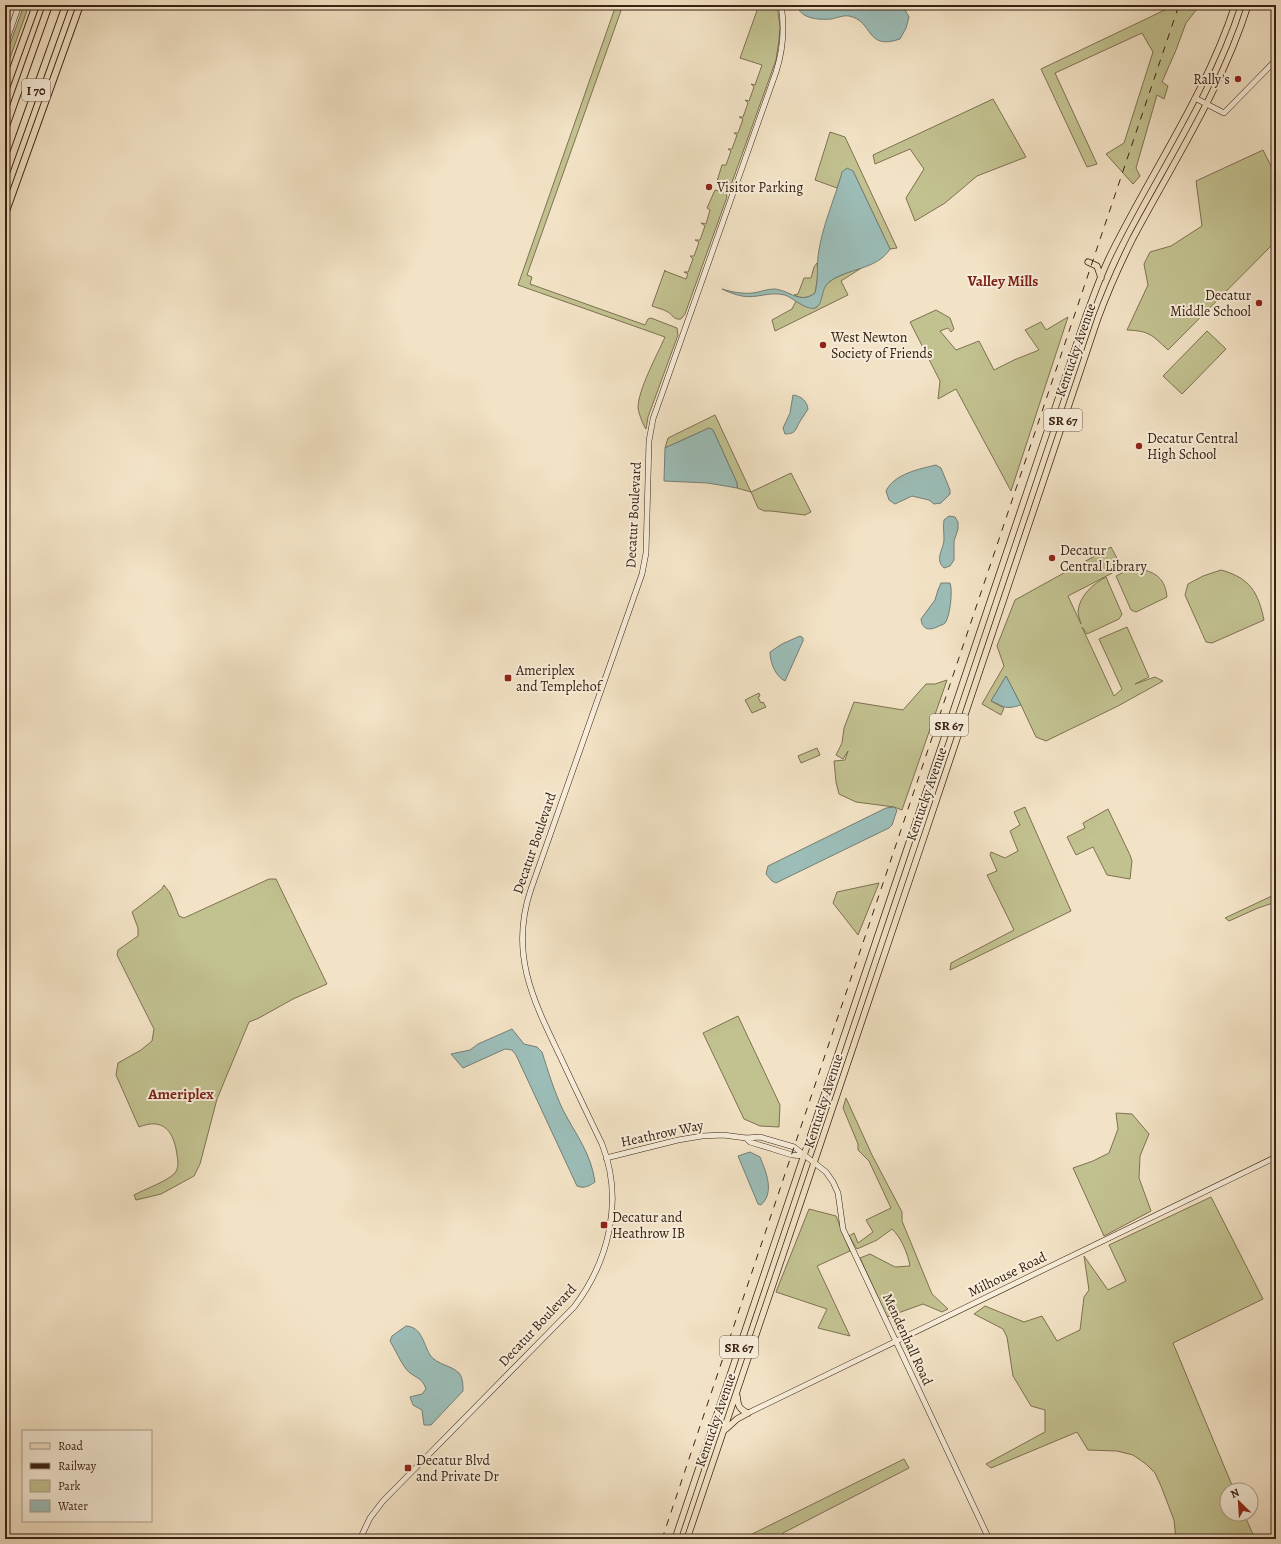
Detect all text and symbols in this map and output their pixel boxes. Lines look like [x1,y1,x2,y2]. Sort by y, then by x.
place label: Rally's [1193,70,1230,89]
marker: Rally's [1233,74,1243,84]
road number: I 70 [22,79,50,101]
place label: Visitor Parking [716,178,803,197]
marker: Visitor Parking [704,182,714,192]
district label: Valley Mills [967,271,1038,291]
place label: Decatur Middle School [1170,286,1252,321]
marker: Decatur Middle School [1254,298,1264,308]
street label: Kentucky Avenue [1051,301,1100,400]
place label: West Newton Society of Friends [830,328,933,363]
marker: West Newton Society of Friends [818,340,828,350]
road number: SR 67 [1044,409,1082,431]
place label: Decatur Central High School [1147,429,1239,464]
marker: Decatur Central High School [1134,441,1144,451]
street label: Decatur Boulevard [621,461,646,569]
place label: Decatur Central Library [1060,541,1147,576]
marker: Decatur Central Library [1047,553,1057,563]
place label: Ameriplex and Templehof [515,661,604,696]
marker: Ameriplex and Templehof [503,673,513,683]
road number: SR 67 [930,714,968,736]
street label: Kentucky Avenue [902,745,951,844]
street label: Decatur Boulevard [508,789,561,897]
street label: Kentucky Avenue [799,1052,848,1151]
district label: Ameriplex [147,1084,214,1104]
street label: Heathrow Way [619,1115,706,1152]
place label: Decatur and Heathrow IB [612,1208,685,1243]
marker: Decatur and Heathrow IB [599,1220,609,1230]
street label: Milhouse Road [965,1247,1050,1302]
street label: Decatur Boulevard [494,1280,581,1371]
street label: Mendenhall Road [878,1290,937,1389]
road number: SR 67 [720,1336,758,1358]
street label: Kentucky Avenue [691,1371,740,1470]
legend [22,1430,152,1522]
text: Road [58,1438,84,1454]
place label: Decatur Blvd and Private Dr [416,1451,499,1486]
text: Railway [58,1458,97,1474]
marker: Decatur Blvd and Private Dr [403,1463,413,1473]
text: Park [58,1478,81,1494]
north arrow [1219,1482,1259,1522]
text: N [1228,1485,1242,1502]
text: Water [57,1498,88,1514]

